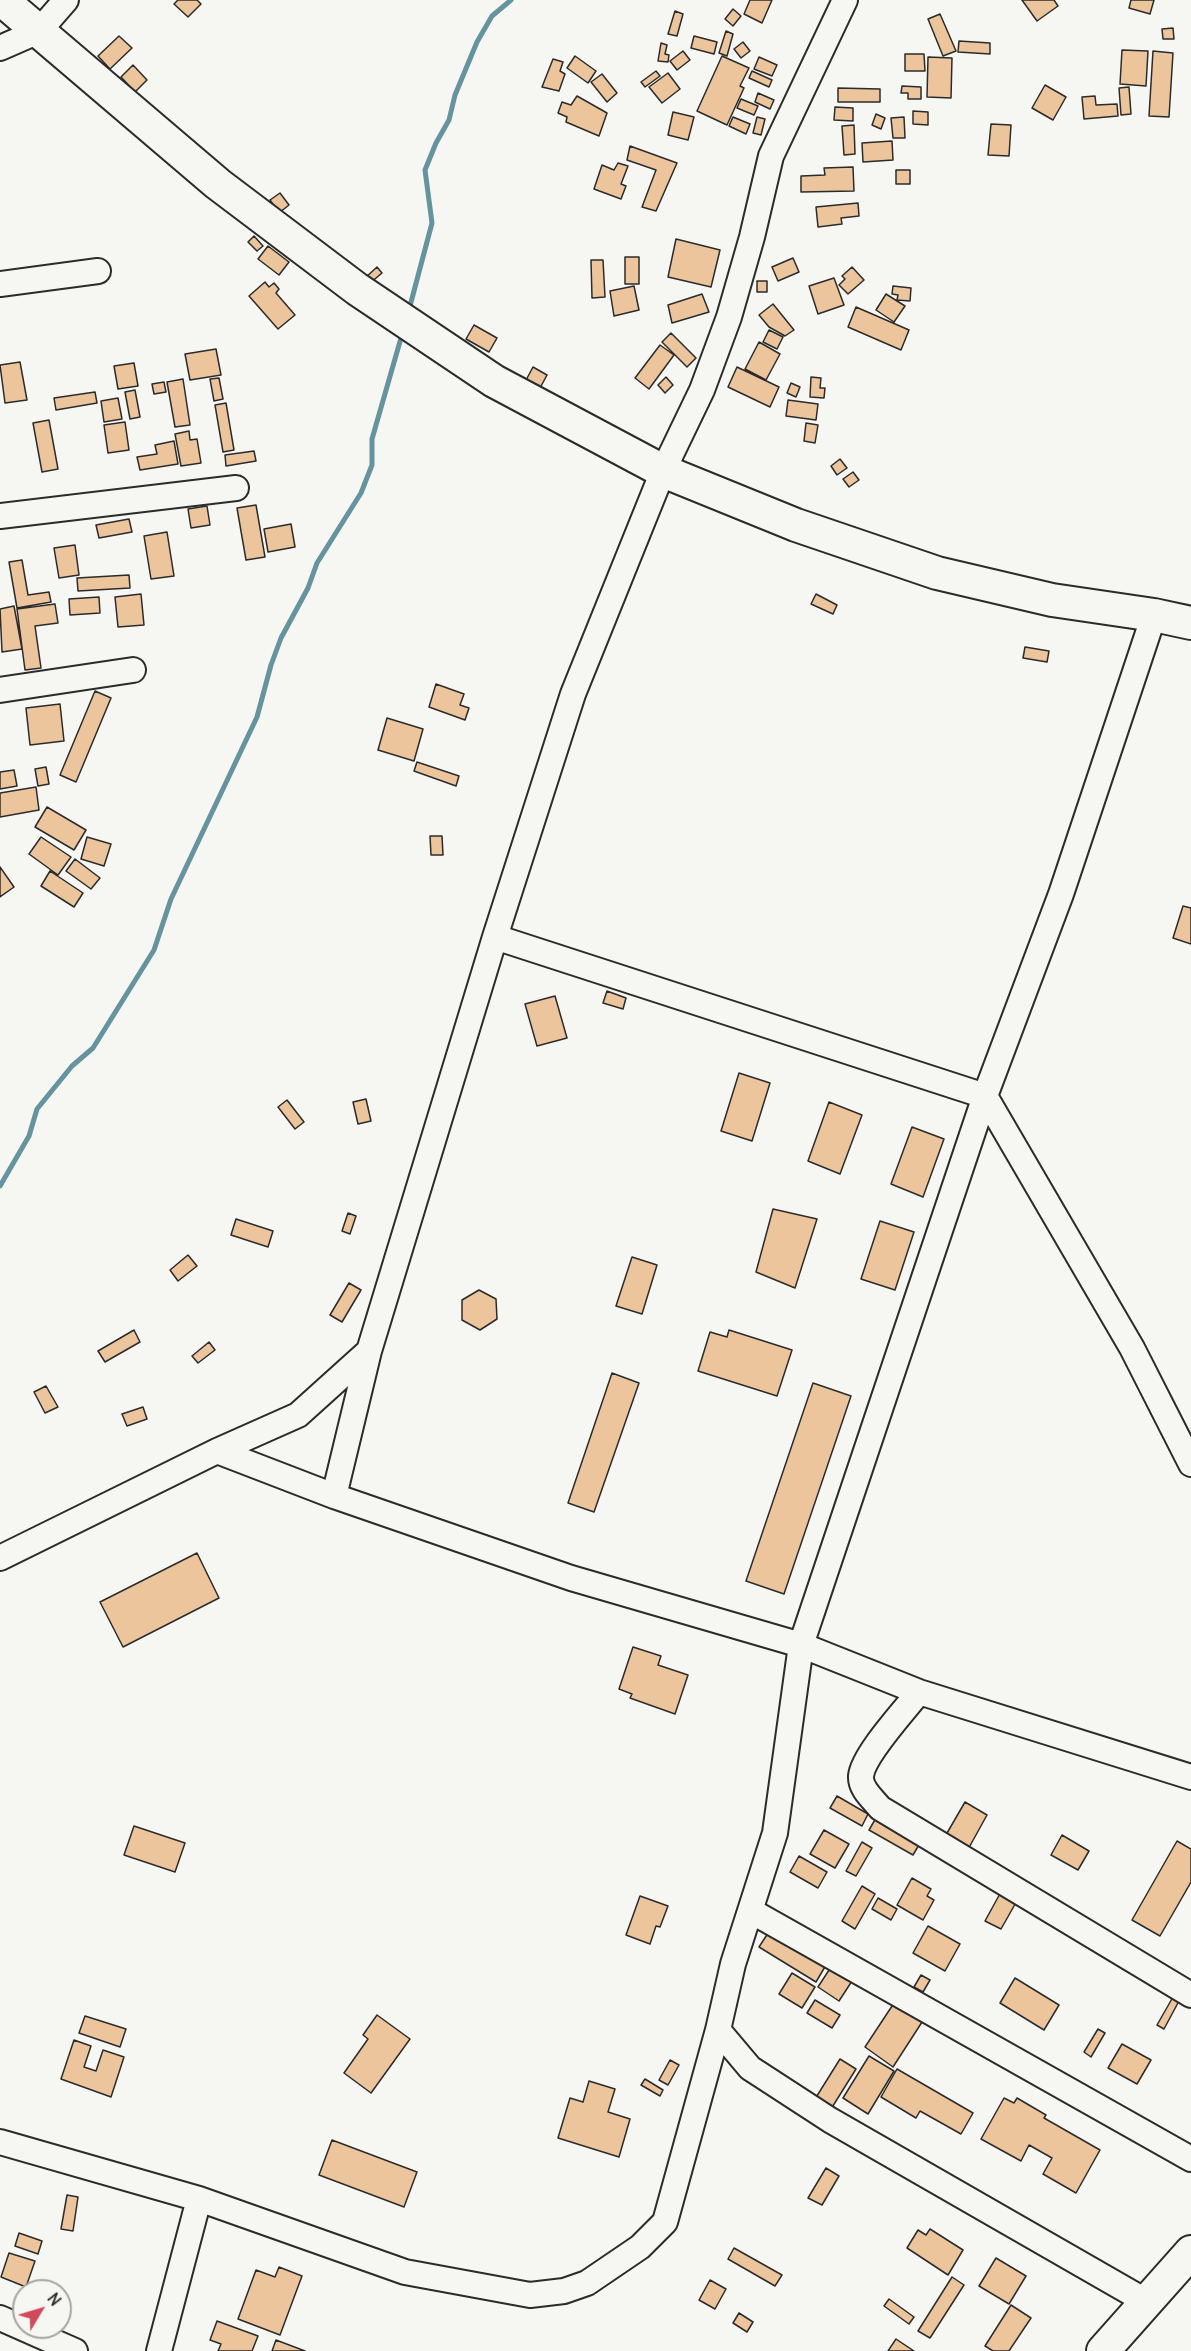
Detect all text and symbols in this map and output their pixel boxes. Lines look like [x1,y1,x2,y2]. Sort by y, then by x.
north arrow [12,2279,72,2339]
text: N [43,2289,66,2310]

